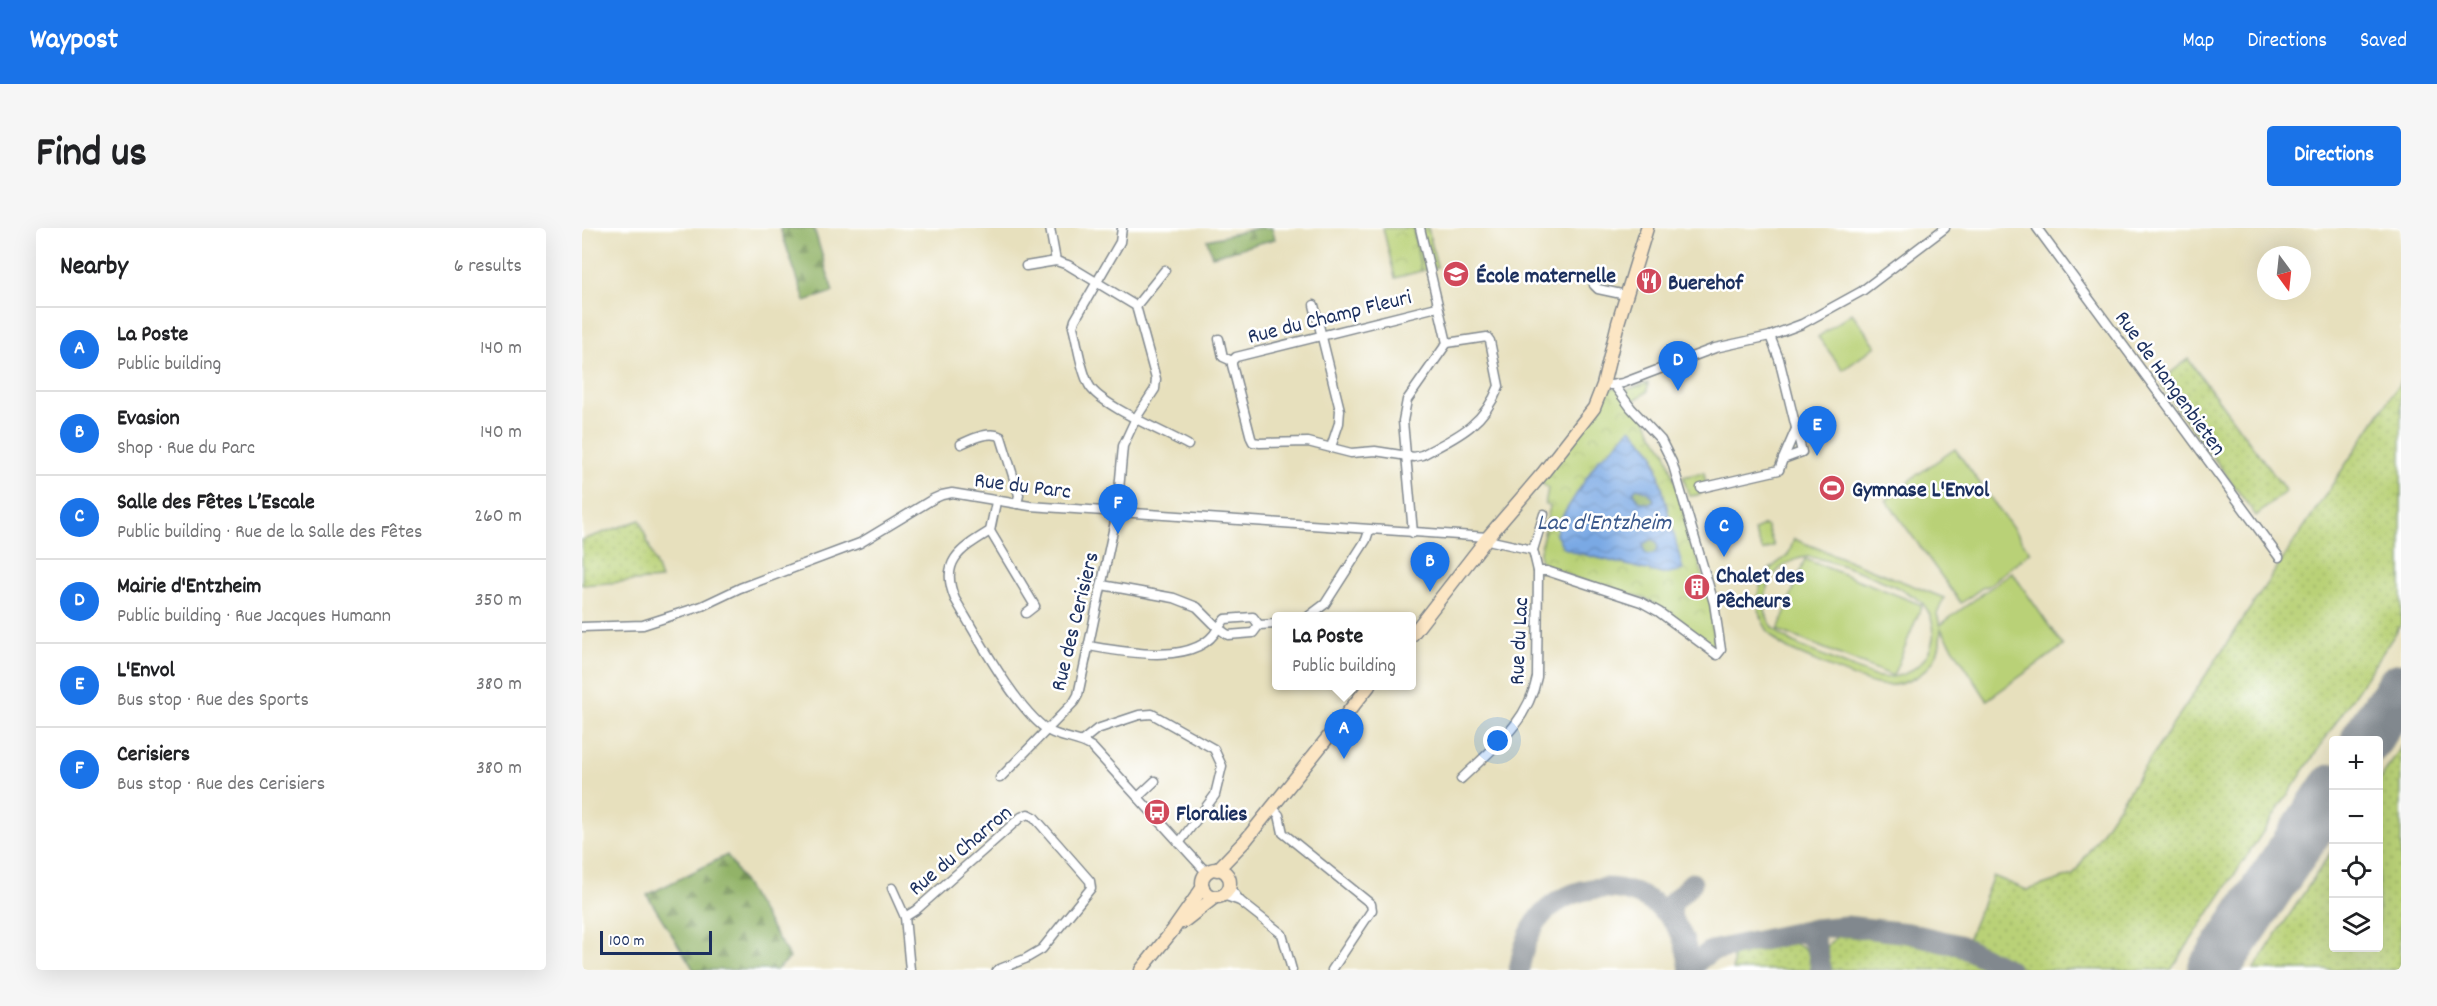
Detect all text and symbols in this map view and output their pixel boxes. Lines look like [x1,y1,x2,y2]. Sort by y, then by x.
text: Waypost [30,22,118,62]
text: Map [2183,27,2214,57]
text: Directions [2247,27,2327,57]
text: Saved [2360,27,2407,57]
text: Find us [36,126,147,186]
button: Directions [2267,126,2401,186]
north arrow [2257,246,2311,300]
text: Nearby [60,249,128,286]
text: 6 results [454,253,522,281]
school or university icon: École maternelle [1441,259,1471,289]
place label: École maternelle [1476,262,1616,293]
restaurant icon: Buerehof [1634,266,1664,296]
place label: Buerehof [1668,269,1744,300]
street label: Rue du Champ Fleuri [1245,283,1415,354]
street label: Rue de Hangenbieten [2106,305,2232,463]
text: La Poste [117,320,188,351]
text: A [74,335,85,363]
text: 140 m [480,335,522,363]
pin: D [1658,342,1698,391]
text: Public building [117,351,221,379]
text: Evasion [117,404,180,435]
pin: E [1798,406,1836,456]
text: B [75,419,84,447]
text: 140 m [480,419,522,447]
text: Shop · Rue du Parc [117,435,255,463]
street label: Rue du Parc [973,466,1073,509]
sports icon: Gymnase L'Envol [1817,473,1847,503]
place label: Gymnase L'Envol [1852,476,1990,507]
pin: F [1098,484,1138,534]
text: Salle des Fêtes L’Escale [117,488,315,519]
text: C [75,503,84,531]
text: 260 m [474,503,522,531]
water label: Lac d'Entzheim [1537,507,1672,541]
pin: C [1704,508,1744,557]
text: Public building · Rue de la Salle des Fêtes [117,519,423,547]
pin: B [1410,542,1450,592]
street label: Rue des Cerisiers [1044,549,1109,695]
place label: Chalet des Pêcheurs [1716,562,1805,618]
text: Mairie d'Entzheim [117,572,261,603]
building icon: Chalet des Pêcheurs [1682,572,1712,602]
text: D [74,587,85,615]
text: 350 m [475,587,522,615]
street label: Rue du Lac [1503,596,1538,686]
text: Public building · Rue Jacques Humann [117,603,391,631]
popup [1272,612,1416,690]
text: La Poste [1292,622,1363,653]
text: Public building [1292,653,1396,681]
text: L'Envol [117,656,175,687]
text: E [75,671,84,699]
text: 380 m [476,671,522,699]
text: Bus stop · Rue des Sports [117,687,309,715]
pin: A [1324,710,1364,759]
your location [1483,726,1512,755]
map controls [2329,736,2383,952]
button: + [2329,736,2383,790]
text: Cerisiers [117,740,190,771]
text: F [75,755,84,783]
text: 380 m [476,755,522,783]
text: Bus stop · Rue des Cerisiers [117,771,325,799]
button: − [2329,790,2383,844]
bus stop icon: Floralies [1142,797,1172,827]
street label: Rue du Charron [903,799,1020,904]
place label: Floralies [1176,800,1248,831]
button: locate [2329,844,2383,898]
button: layers [2329,898,2383,952]
scale bar [600,928,712,956]
text: 100 m [609,930,645,953]

